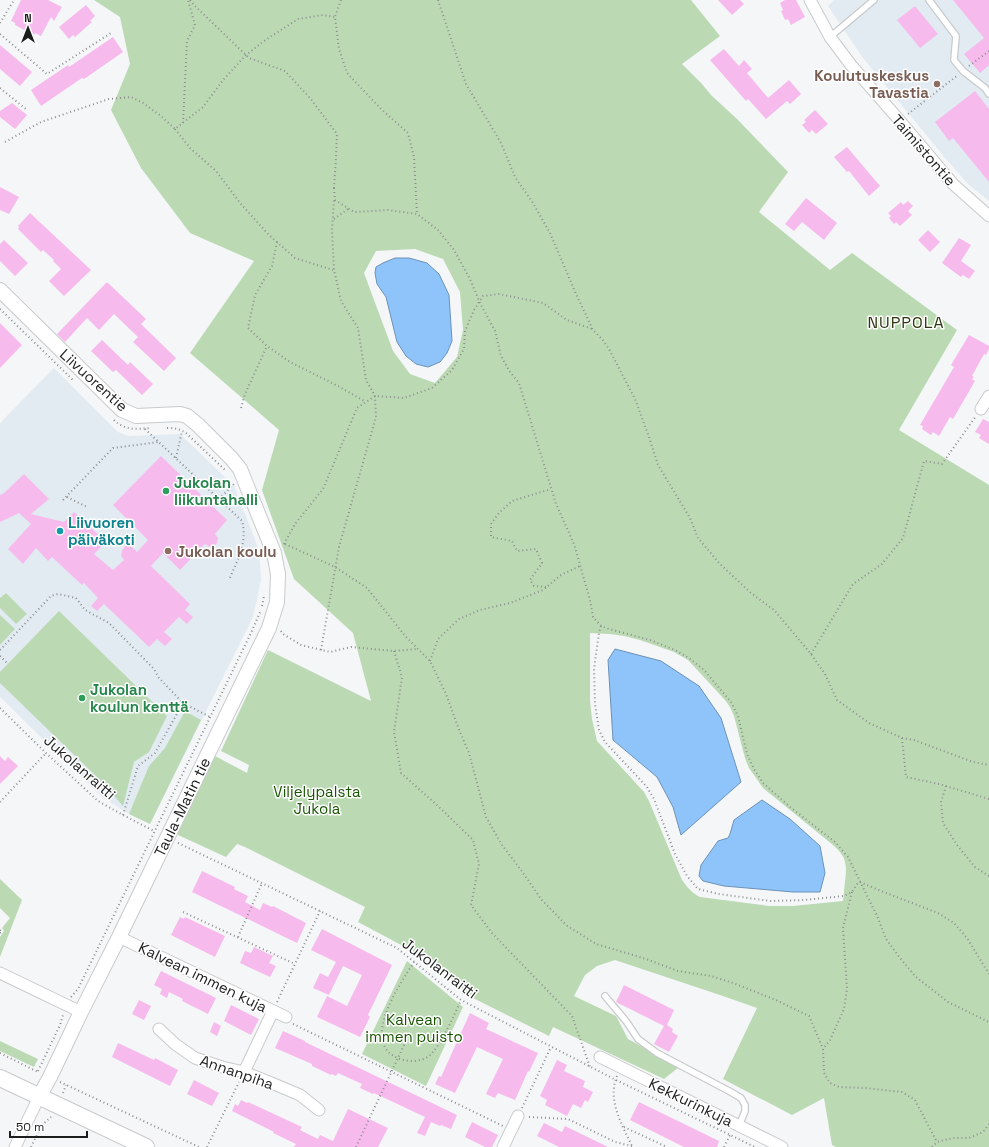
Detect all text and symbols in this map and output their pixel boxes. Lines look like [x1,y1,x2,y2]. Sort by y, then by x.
north arrow [8,8,48,48]
text: N [24,11,32,25]
place label: Koulutuskeskus Tavastia [814,66,929,102]
marker: Koulutuskeskus Tavastia [932,79,942,89]
street label: Taimistontie [888,110,960,190]
district label: NUPPOLA [867,312,945,333]
street label: Liivuorentie [56,345,132,416]
place label: Jukolan liikuntahalli [174,473,258,509]
marker: Jukolan liikuntahalli [161,486,171,496]
place label: Liivuoren päiväkoti [68,513,135,549]
marker: Liivuoren päiväkoti [55,526,65,536]
place label: Jukolan koulu [176,542,276,561]
marker: Jukolan koulu [163,546,173,556]
place label: Jukolan koulun kenttä [90,680,189,716]
marker: Jukolan koulun kenttä [77,693,87,703]
street label: Jukolanraitti [40,731,120,803]
street label: Taula-Matin tie [150,754,214,860]
park label: Viljelypalsta Jukola [273,782,361,818]
street label: Jukolanraitti [399,934,481,1002]
street label: Kalvean immen kuja [136,938,271,1017]
park label: Kalvean immen puisto [365,1010,463,1046]
street label: Annanpiha [198,1051,277,1094]
street label: Kekkurinkuja [646,1073,736,1131]
scale bar [10,1113,87,1139]
text: 50 m [16,1119,44,1135]

